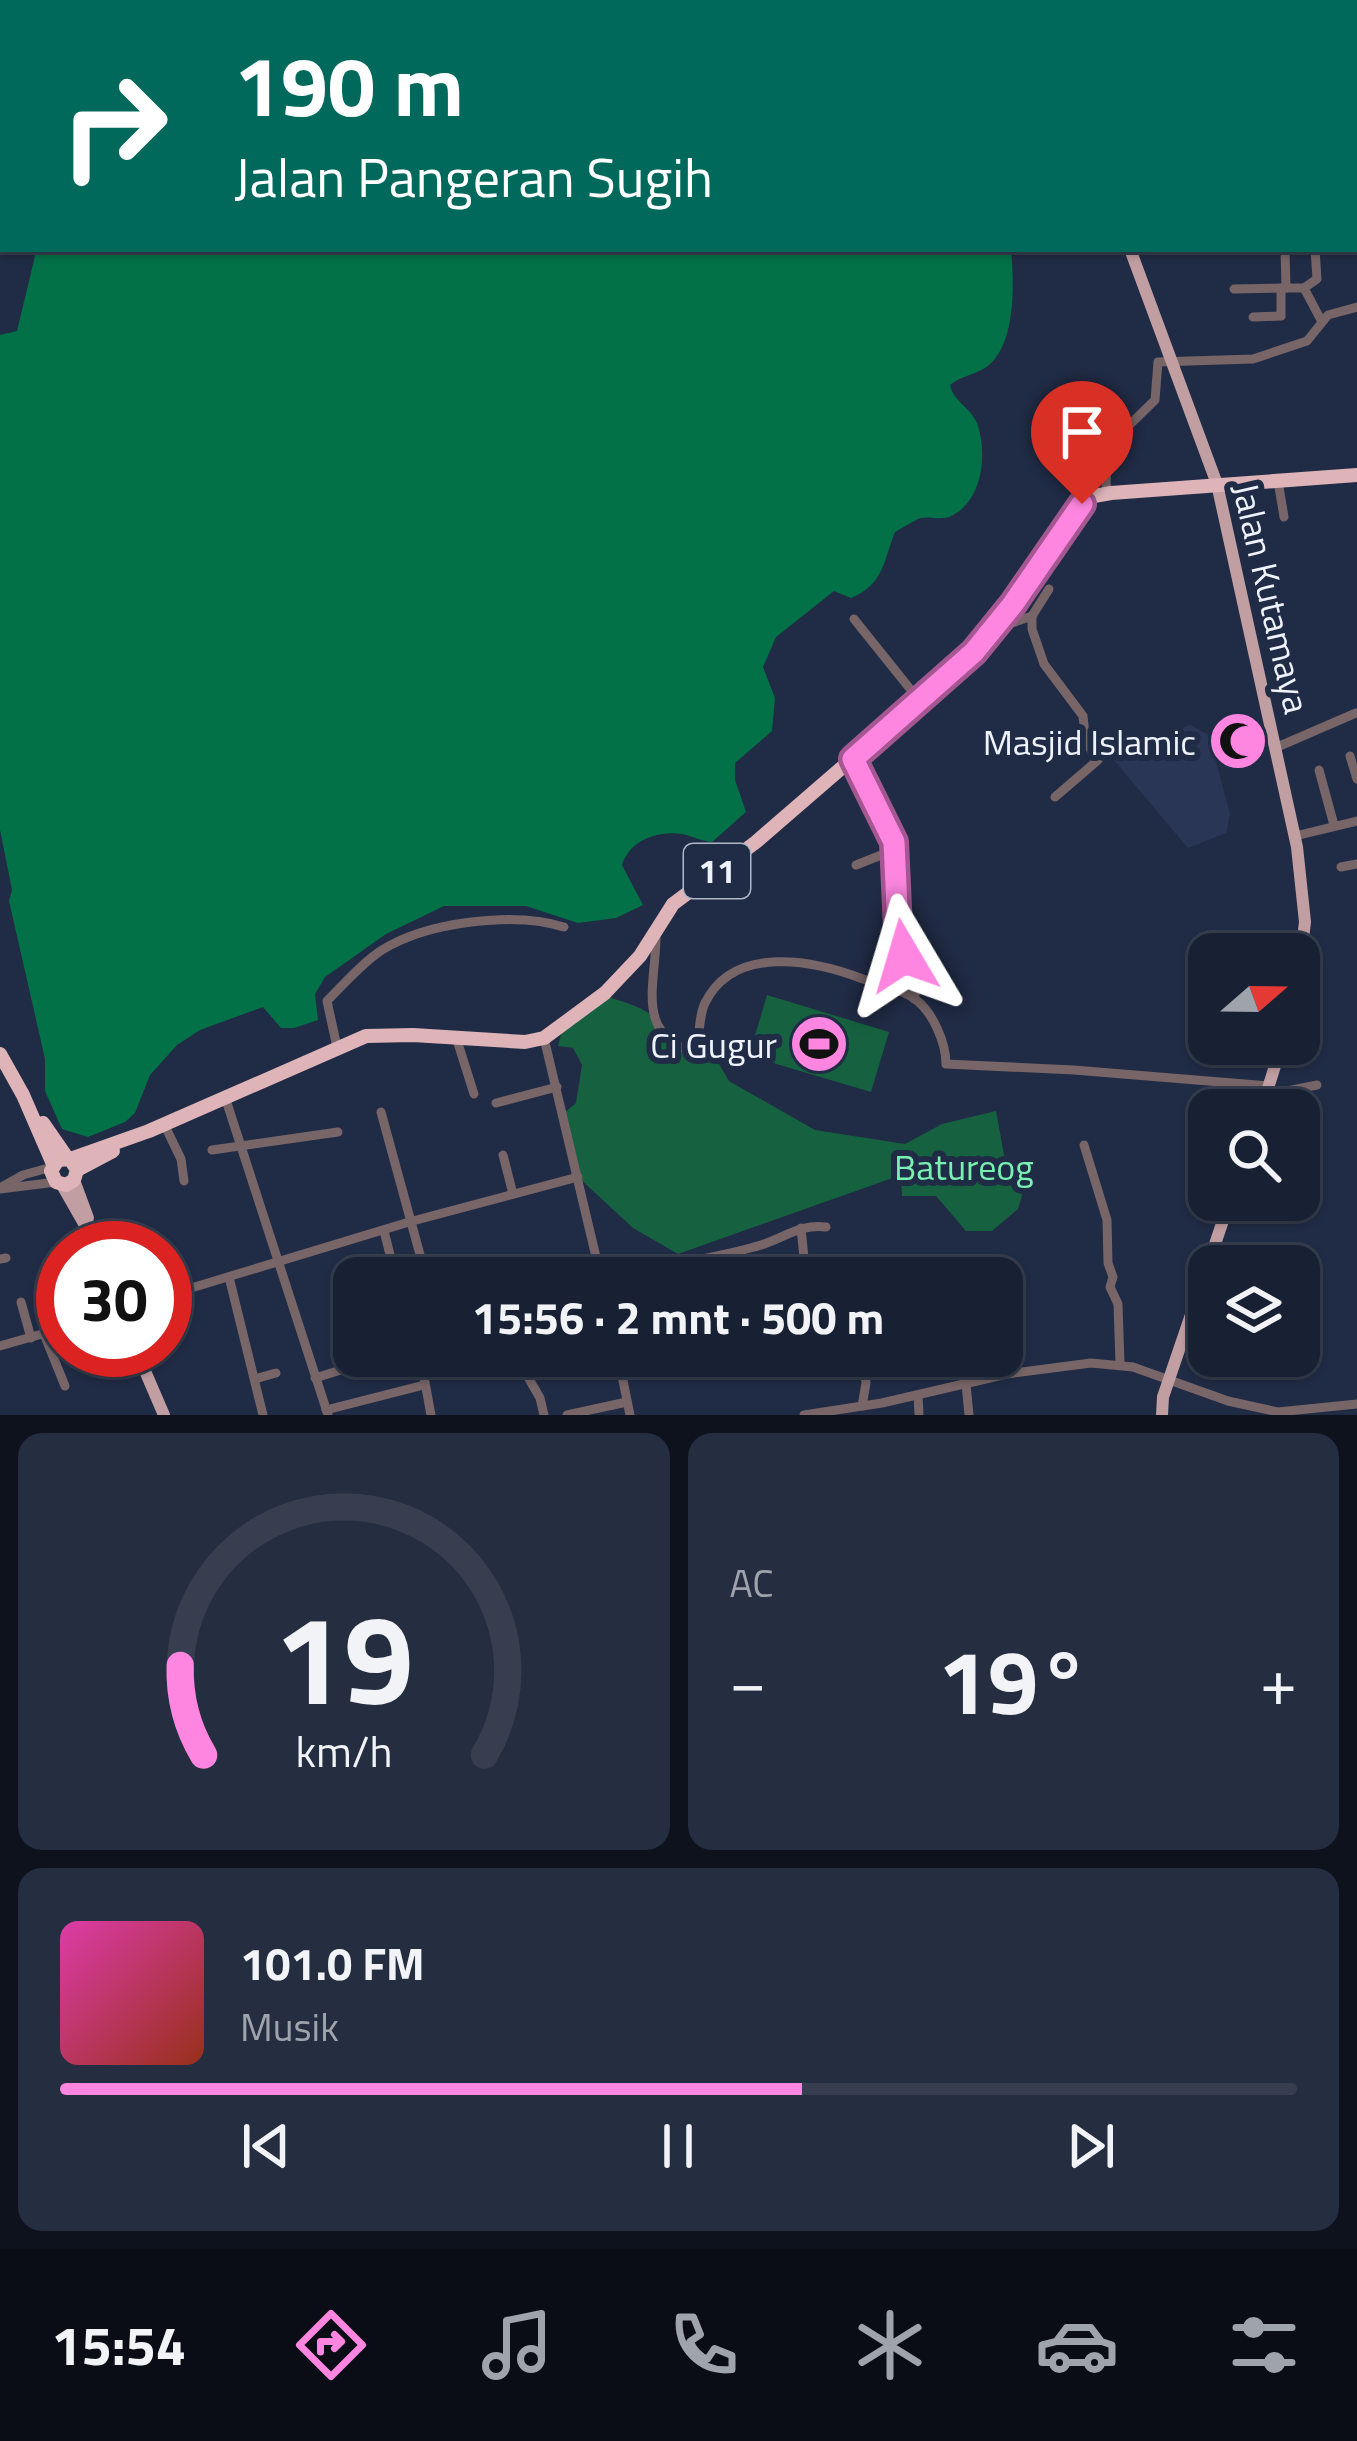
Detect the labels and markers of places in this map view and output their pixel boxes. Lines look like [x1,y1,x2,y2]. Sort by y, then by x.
pin [1031,381,1133,504]
mosque icon: Masjid Islamic [1207,710,1269,772]
place label: Masjid Islamic [983,714,1196,769]
sports icon: Ci Gugur [788,1013,850,1075]
place label: Ci Gugur [650,1017,777,1072]

